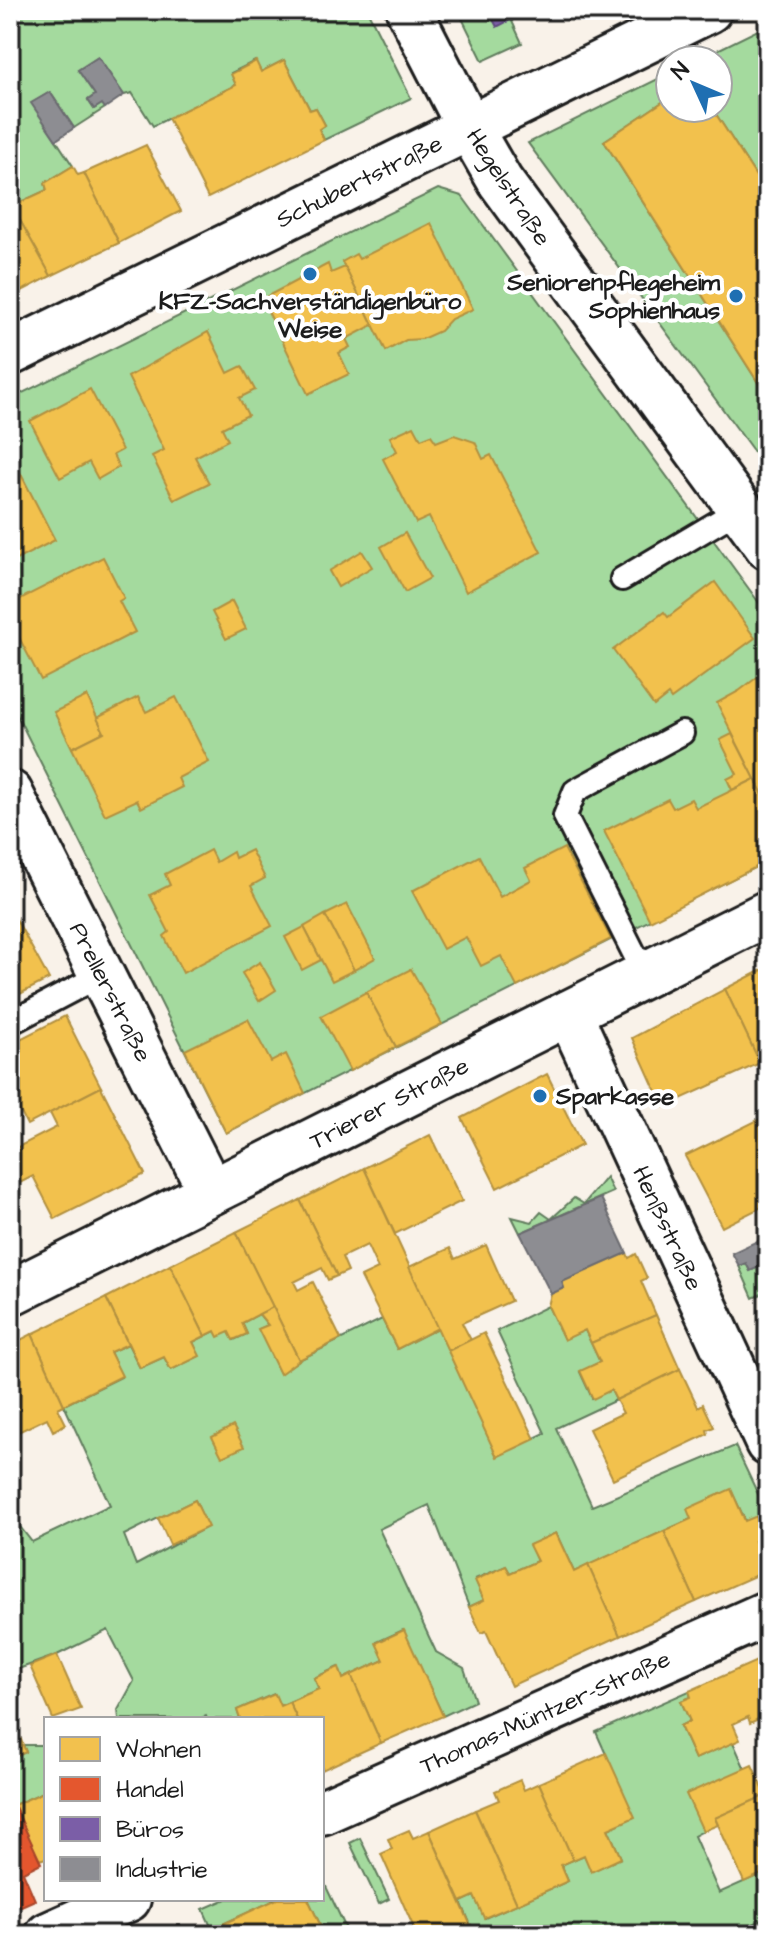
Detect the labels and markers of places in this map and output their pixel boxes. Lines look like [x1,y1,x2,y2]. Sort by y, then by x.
marker: KFZ-Sachverständigenbüro Weise [301,265,319,283]
place label: Seniorenpflegeheim Sophienhaus [506,266,720,328]
place label: KFZ-Sachverständigenbüro Weise [159,285,462,347]
marker: Seniorenpflegeheim Sophienhaus [727,287,745,305]
place label: Sparkasse [555,1080,674,1114]
marker: Sparkasse [531,1087,549,1105]

